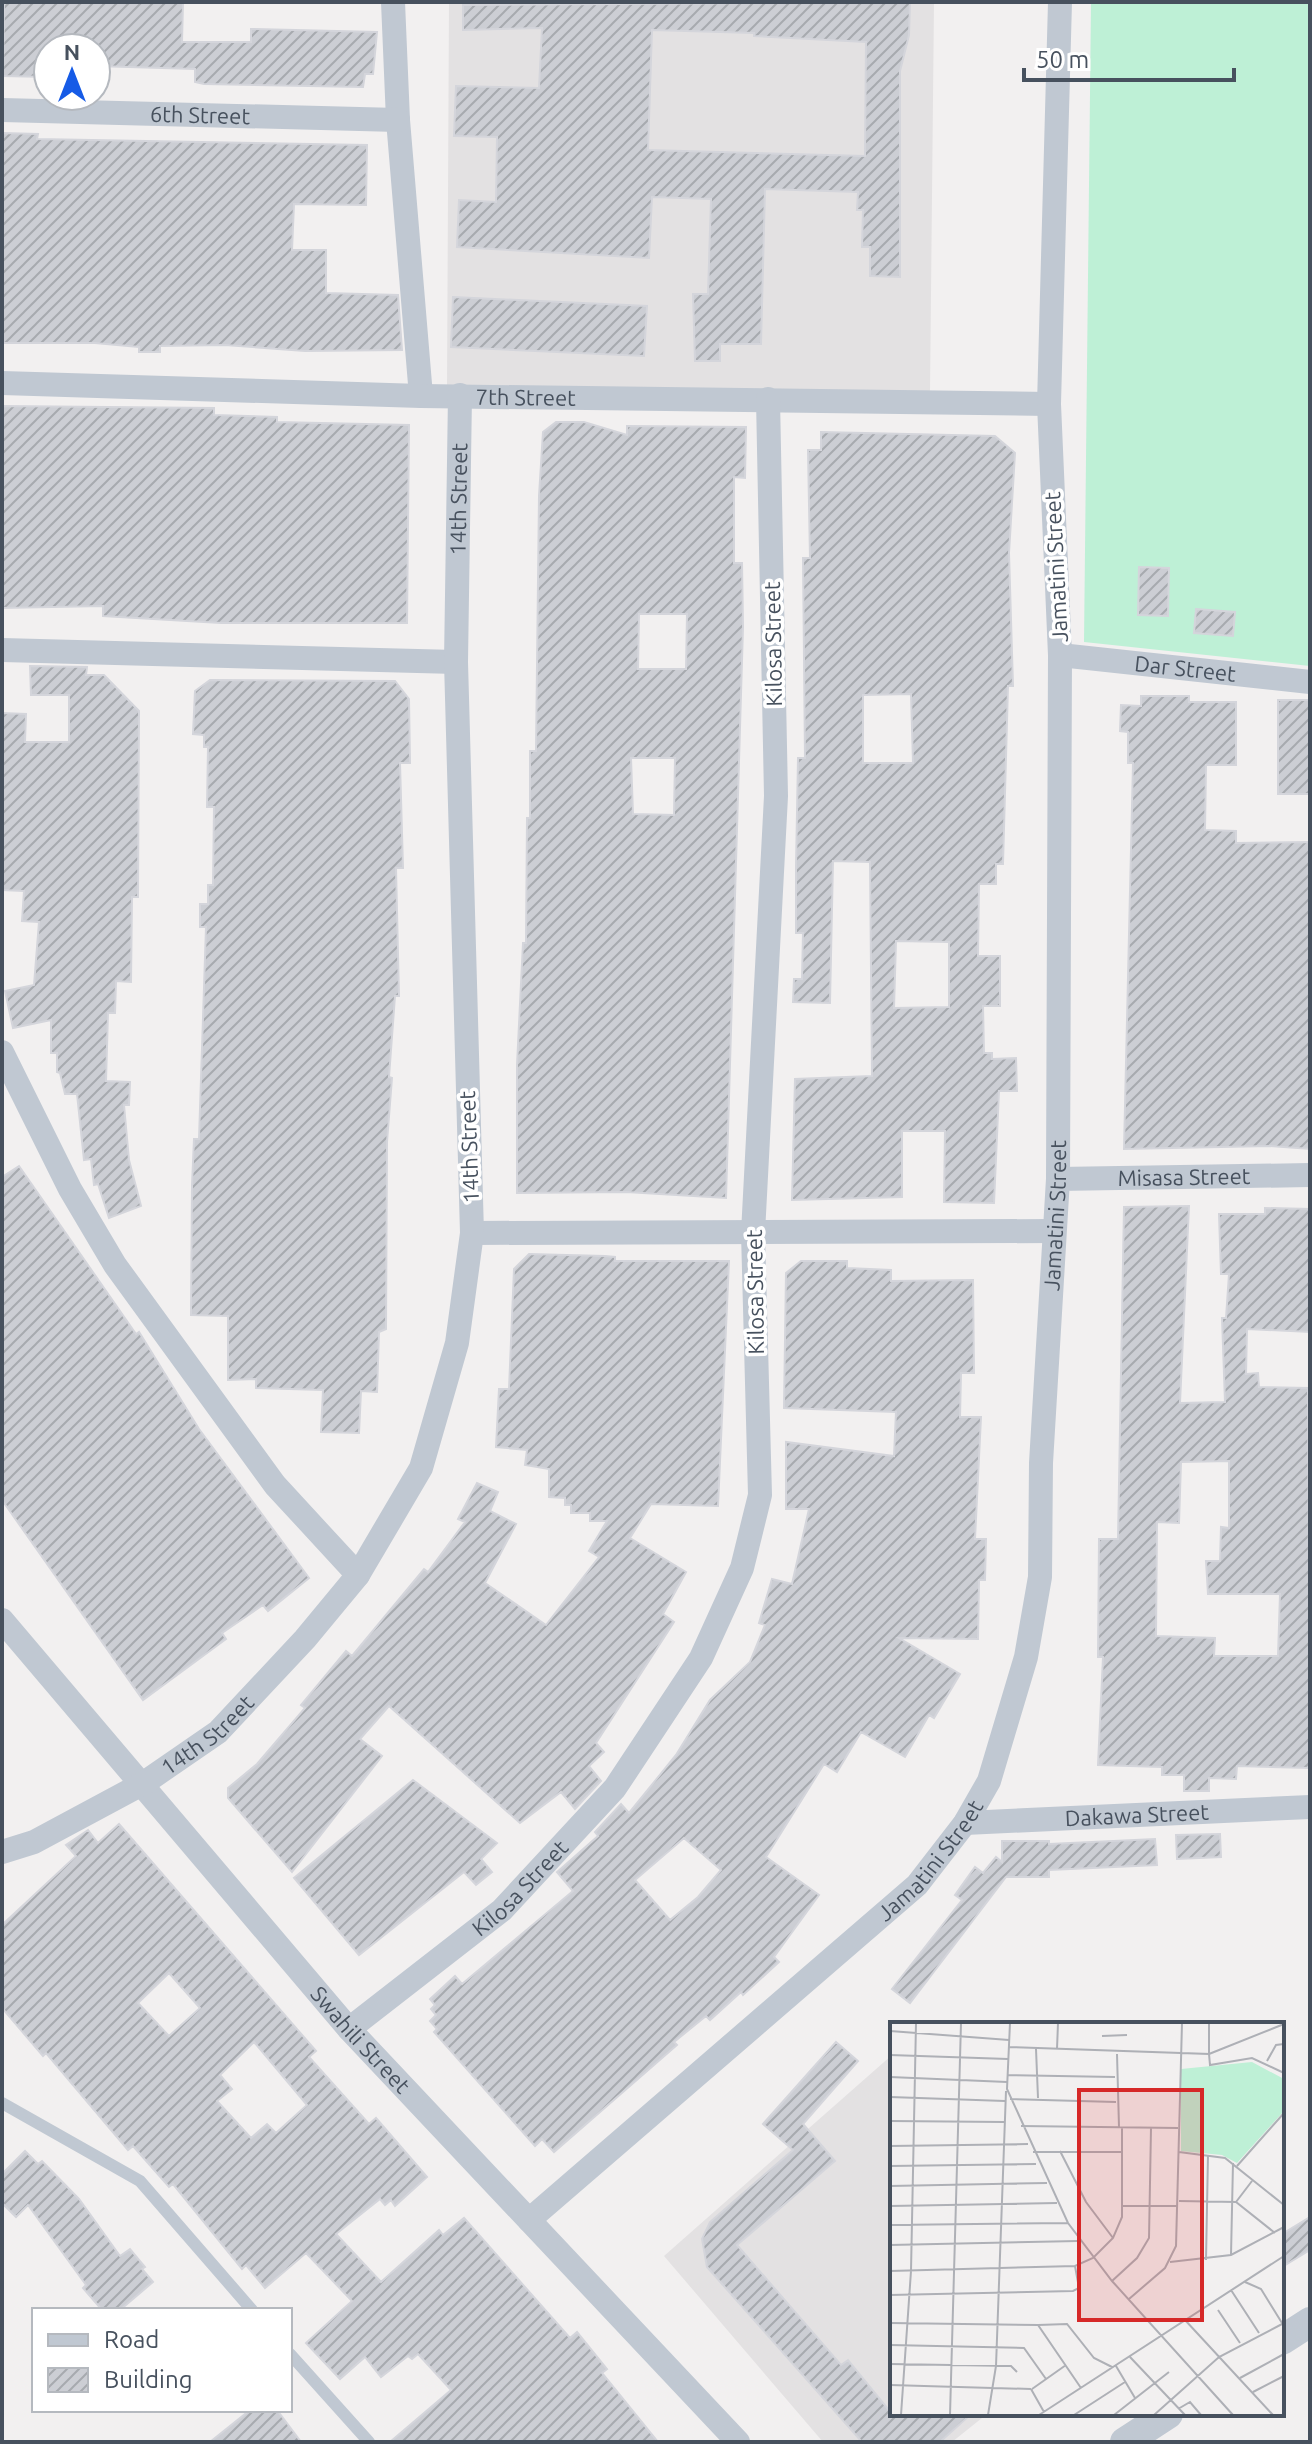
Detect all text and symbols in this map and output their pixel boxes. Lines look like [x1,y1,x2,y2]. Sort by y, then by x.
north arrow [32,32,112,112]
scale bar [1024,32,1234,82]
text: N [64,39,80,64]
text: 50 m [1036,46,1089,73]
street label: 6th Street [150,101,251,128]
street label: 7th Street [476,384,576,410]
street label: 14th Street [445,442,471,556]
street label: Jamatini Street [1039,491,1072,643]
street label: Kilosa Street [759,581,786,707]
street label: Dar Street [1133,650,1238,686]
street label: 14th Street [454,1090,483,1204]
street label: Jamatini Street [1038,1140,1070,1292]
street label: Misasa Street [1117,1163,1251,1190]
street label: Kilosa Street [741,1229,768,1355]
street label: 14th Street [156,1689,258,1780]
street label: Jamatini Street [872,1795,988,1925]
street label: Dakawa Street [1064,1799,1210,1830]
street label: Kilosa Street [467,1834,573,1941]
street label: Swahili Street [306,1981,416,2098]
inset map [890,2022,1284,2416]
legend [32,2308,292,2412]
text: Road [104,2326,159,2353]
text: Building [104,2366,192,2393]

